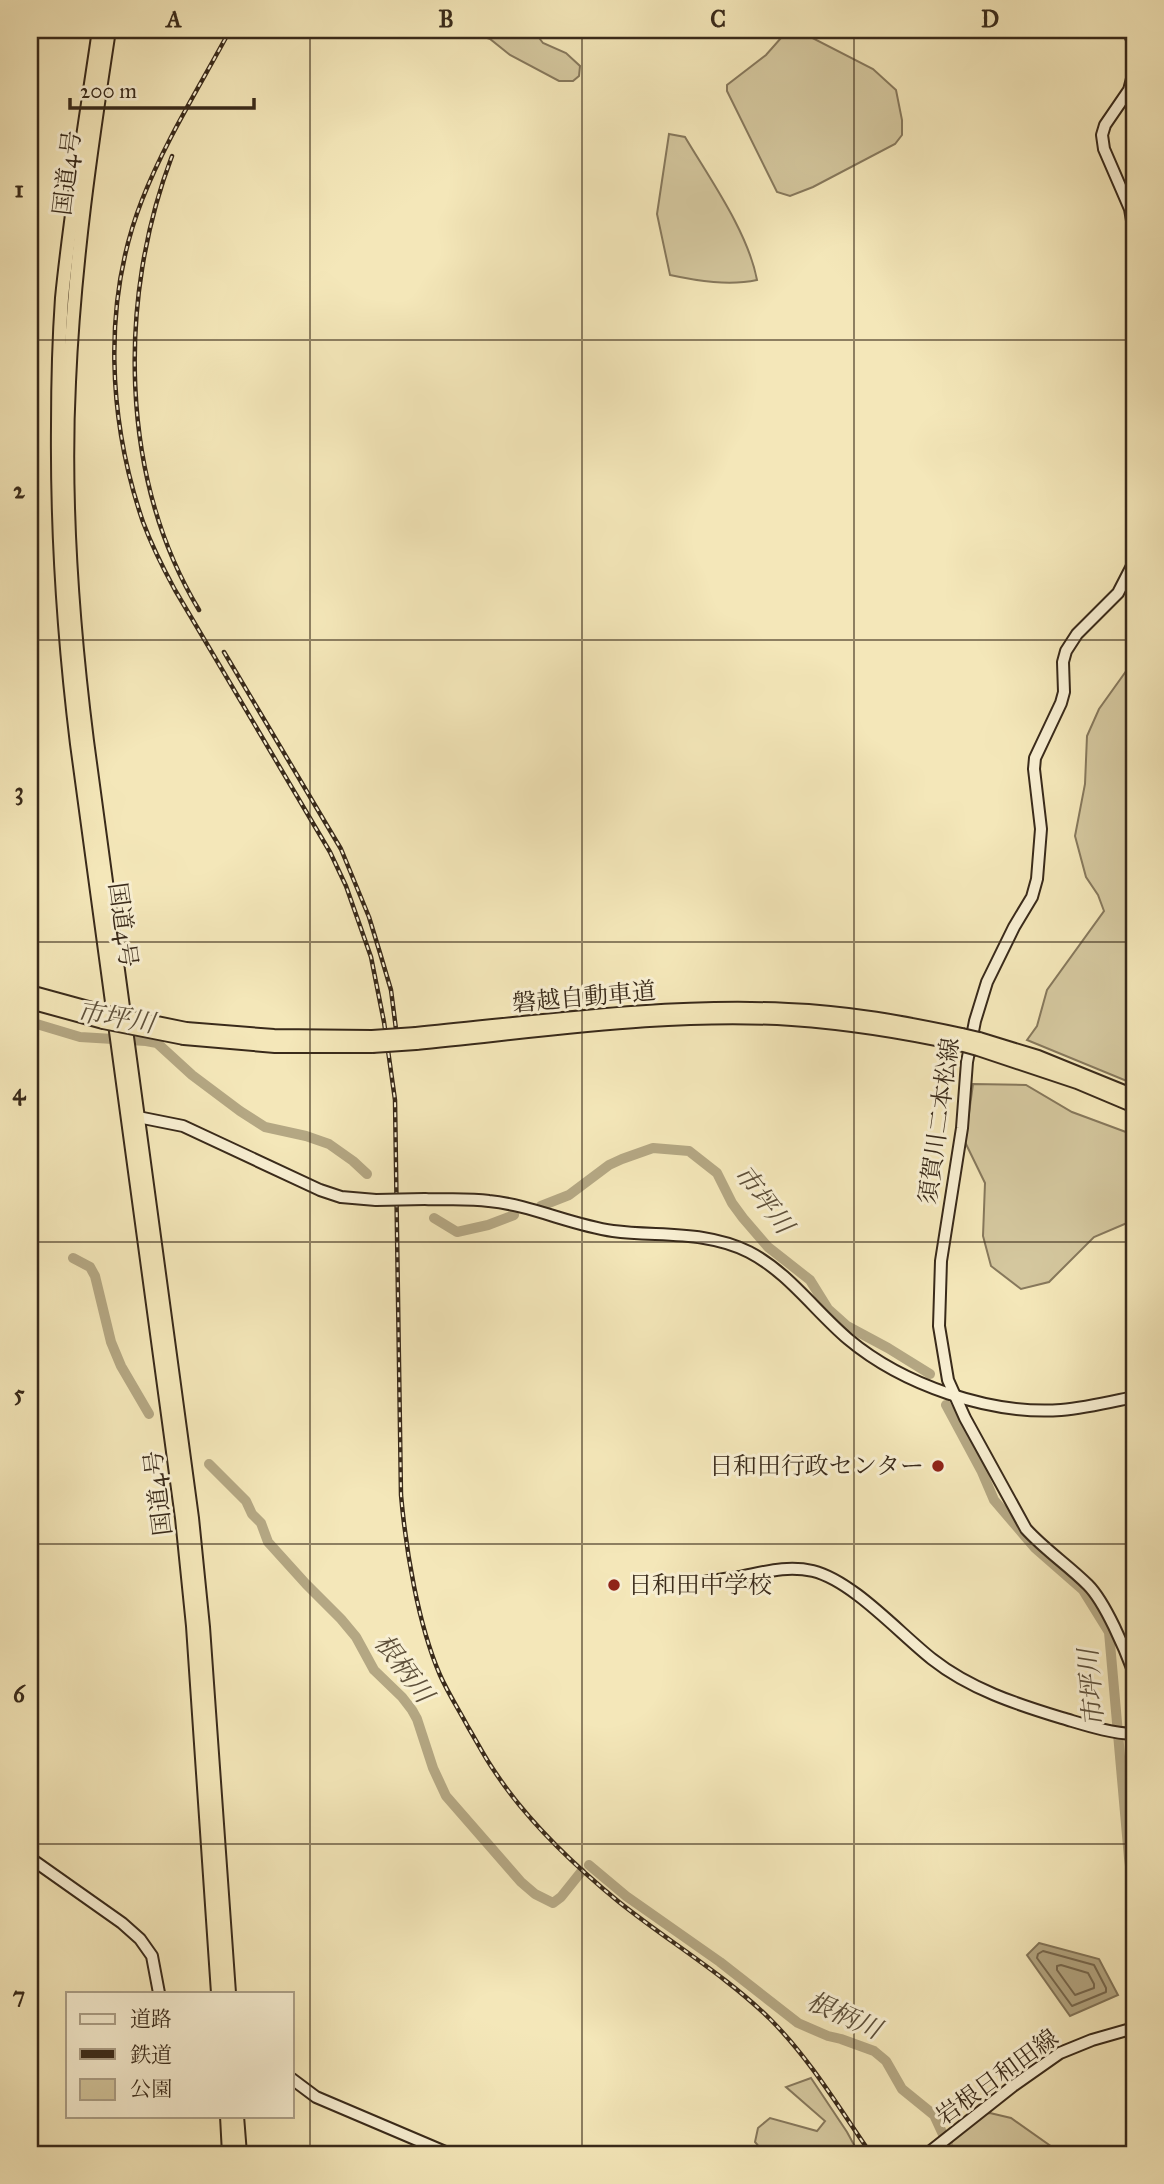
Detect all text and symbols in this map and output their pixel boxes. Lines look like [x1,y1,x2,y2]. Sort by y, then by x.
text: A [164,5,182,33]
text: B [438,5,454,33]
text: C [710,5,726,33]
text: D [981,5,999,33]
scale bar [70,66,254,110]
text: 200 m [80,78,137,104]
street label: 国道4号 [47,129,87,217]
text: 1 [14,175,24,203]
text: 2 [13,476,25,504]
text: 3 [14,777,24,806]
street label: 国道4号 [102,881,144,969]
street label: 磐越自動車道 [511,976,657,1018]
water label: 市坪川 [75,995,160,1039]
street label: 須賀川二本松線 [912,1036,966,1206]
text: 4 [13,1078,27,1106]
water label: 市坪川 [728,1158,802,1242]
text: 5 [14,1379,25,1407]
street label: 国道4号 [138,1449,178,1537]
place label: 日和田行政センター [709,1451,924,1481]
marker: 日和田行政センター [930,1458,946,1474]
place label: 日和田中学校 [628,1570,772,1600]
marker: 日和田中学校 [606,1577,622,1593]
water label: 根柄川 [368,1627,442,1711]
water label: 市坪川 [1071,1645,1110,1728]
text: 6 [13,1680,26,1708]
text: 7 [13,1981,25,2009]
water label: 根柄川 [802,1985,889,2047]
legend [66,1992,294,2118]
text: 道路 [130,2006,172,2032]
street label: 岩根日和田線 [930,2023,1064,2131]
text: 鉄道 [130,2042,172,2068]
text: 公園 [130,2076,172,2102]

